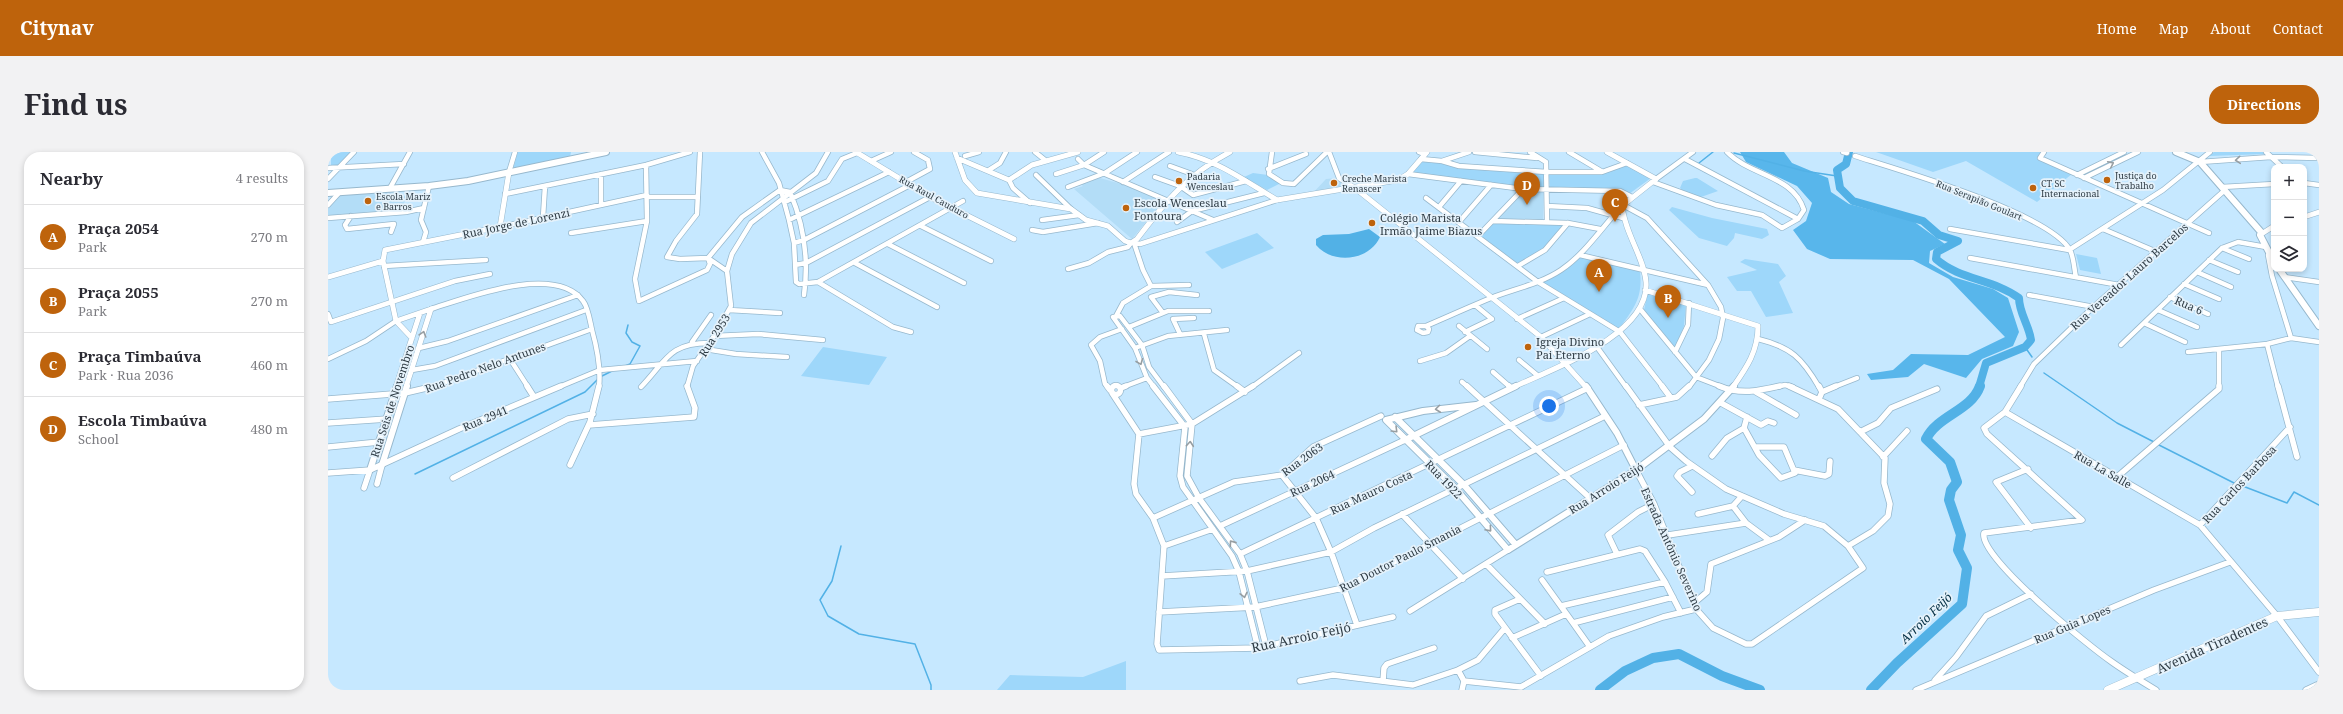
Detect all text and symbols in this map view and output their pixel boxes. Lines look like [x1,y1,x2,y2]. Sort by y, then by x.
text: Citynav [20,15,94,41]
text: Home [2097,19,2137,38]
text: Map [2159,19,2188,38]
text: About [2210,19,2251,38]
text: Contact [2273,19,2323,38]
text: Find us [24,85,128,123]
button: Directions [2209,85,2319,124]
one-way arrow [2235,155,2241,164]
one-way arrow [2107,161,2114,169]
map controls [2271,164,2307,272]
button: + [2271,164,2307,200]
text: Nearby [40,167,103,190]
text: 4 results [236,169,288,187]
place label: Justiça do Trabalho [2114,169,2157,192]
place label: Padaria Wenceslau [1187,170,1234,193]
street label: Rua Raul Cauduro [897,172,971,222]
place label: Creche Marista Renascer [1342,172,1407,195]
pin: D [1514,172,1540,205]
marker: Justiça do Trabalho [2102,175,2112,185]
marker: Padaria Wenceslau [1174,176,1184,186]
street label: Rua Serapião Goulart [1934,177,2024,223]
place label: CT SC Internacional [2041,177,2100,200]
marker: Creche Marista Renascer [1329,178,1339,188]
marker: CT SC Internacional [2028,183,2038,193]
pin: C [1602,189,1628,222]
place label: Escola Mariz e Barros [376,190,431,213]
place label: Escola Wenceslau Fontoura [1134,195,1227,223]
marker: Escola Mariz e Barros [363,196,373,206]
button: − [2271,200,2307,236]
marker: Escola Wenceslau Fontoura [1121,203,1131,213]
street label: Rua Jorge de Lorenzi [461,204,572,242]
place label: Colégio Marista Irmão Jaime Biazus [1380,210,1482,238]
text: Praça 2054 [78,218,159,238]
marker: Colégio Marista Irmão Jaime Biazus [1367,218,1377,228]
street label: Rua Vereador Lauro Barcelos [2067,219,2191,333]
text: A [48,228,58,246]
text: 270 m [251,228,288,246]
button: layers [2271,236,2307,272]
text: Park [78,238,107,256]
pin: A [1586,259,1612,292]
text: Praça 2055 [78,282,159,302]
pin: B [1655,285,1681,318]
text: B [49,292,57,310]
text: 270 m [251,292,288,310]
street label: Rua 6 [2173,292,2205,318]
text: Park [78,302,107,320]
street label: Rua 2953 [695,311,733,359]
one-way arrow [418,331,427,338]
place label: Igreja Divino Pai Eterno [1536,334,1604,362]
street label: Rua Pedro Nelo Antunes [423,338,547,396]
marker: Igreja Divino Pai Eterno [1523,342,1533,352]
street label: Rua Seis de Novembro [367,343,417,459]
text: Praça Timbaúva [78,346,202,366]
text: C [49,356,57,374]
text: 460 m [251,356,288,374]
one-way arrow [1136,359,1144,366]
text: Park · Rua 2036 [78,366,173,384]
your location [1539,396,1559,416]
street label: Rua 2941 [460,402,510,434]
one-way arrow [1435,404,1441,413]
text: Escola Timbaúva [78,410,207,430]
text: D [48,420,58,438]
text: 480 m [251,420,288,438]
one-way arrow [1390,425,1398,433]
text: School [78,430,119,448]
street label: Rua 2063 [1278,439,1326,479]
one-way arrow [1185,441,1194,447]
street label: Rua Carlos Barbosa [2199,442,2279,526]
street label: Rua La Salle [2072,446,2135,492]
street label: Rua 1922 [1422,457,1466,501]
street label: Rua Arroio Feijó [1566,459,1646,517]
street label: Rua 2064 [1287,466,1337,500]
street label: Rua Mauro Costa [1327,466,1415,518]
street label: Estrada Antônio Severino [1638,485,1706,613]
street label: Rua Doutor Paulo Smania [1337,521,1463,595]
one-way arrow [1485,524,1492,532]
one-way arrow [1229,540,1237,547]
water label: Arroio Feijó [1895,589,1956,648]
one-way arrow [1240,592,1248,598]
street label: Rua Guia Lopes [2032,601,2112,647]
street label: Avenida Tiradentes [2153,612,2271,678]
street label: Rua Arroio Feijó [1250,618,1352,656]

